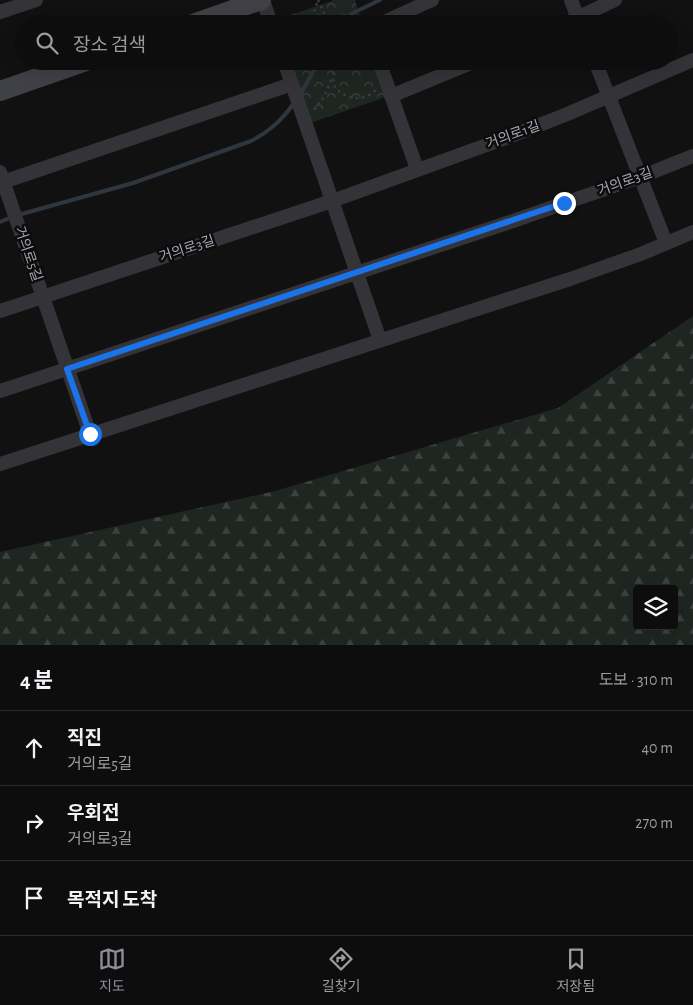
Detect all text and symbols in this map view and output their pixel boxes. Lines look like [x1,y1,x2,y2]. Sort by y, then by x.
search box [15,15,678,70]
icon: search [33,29,61,57]
text: 장소 검색 [73,36,146,55]
street label: 거의로1길 [484,118,542,151]
street label: 거의로3길 [595,165,654,198]
route end [553,192,576,215]
street label: 거의로5길 [12,224,45,283]
street label: 거의로3길 [157,233,216,265]
route start [79,423,102,446]
map controls [633,585,678,630]
button: layers [633,585,678,630]
text: 4 분 [20,670,53,691]
text: 도보 · 310 m [599,672,673,688]
text: 직진 [67,729,102,748]
icon: ahead [20,734,48,762]
text: 40 m [641,740,673,756]
text: 거의로5길 [67,756,133,772]
text: 우회전 [67,804,119,823]
icon: right [20,809,48,837]
text: 270 m [635,815,673,831]
text: 거의로3길 [67,831,132,847]
icon: arrive [20,884,48,912]
text: 목적지 도착 [67,891,157,910]
tab: 지도 [98,945,126,996]
tab: 길찾기 [322,945,361,996]
tab: 저장됨 [556,945,595,996]

